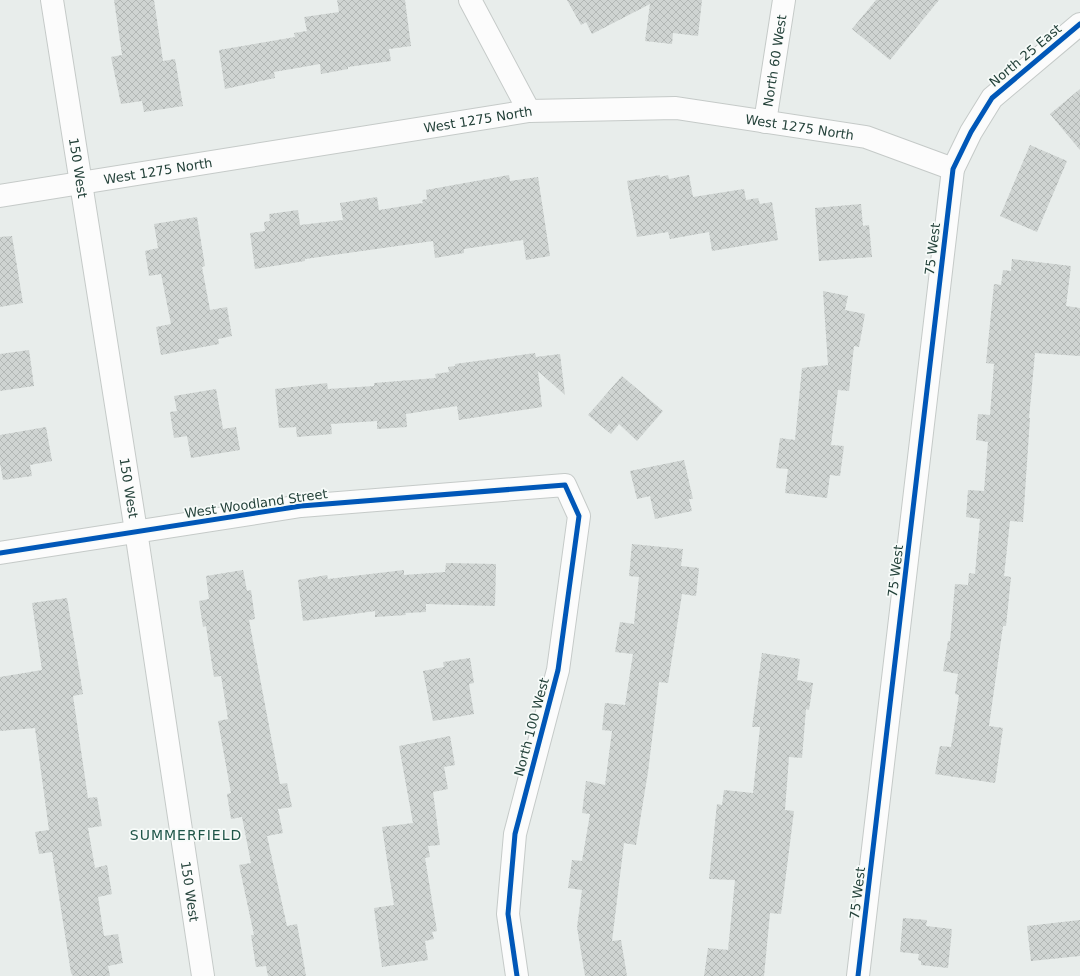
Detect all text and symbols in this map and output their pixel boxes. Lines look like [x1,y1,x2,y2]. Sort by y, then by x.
street label: North 60 West [760,14,790,108]
street label: North 25 East [986,21,1064,90]
street label: West 1275 North [423,104,533,136]
street label: West 1275 North [744,112,855,143]
street label: 150 West [66,137,90,199]
street label: West 1275 North [103,155,213,187]
street label: 75 West [922,222,943,276]
street label: 150 West [117,457,141,519]
street label: West Woodland Street [184,486,328,521]
street label: 75 West [885,544,906,598]
street label: North 100 West [511,676,552,778]
district label: SUMMERFIELD [130,827,242,843]
street label: 150 West [178,860,202,923]
street label: 75 West [847,866,868,920]

